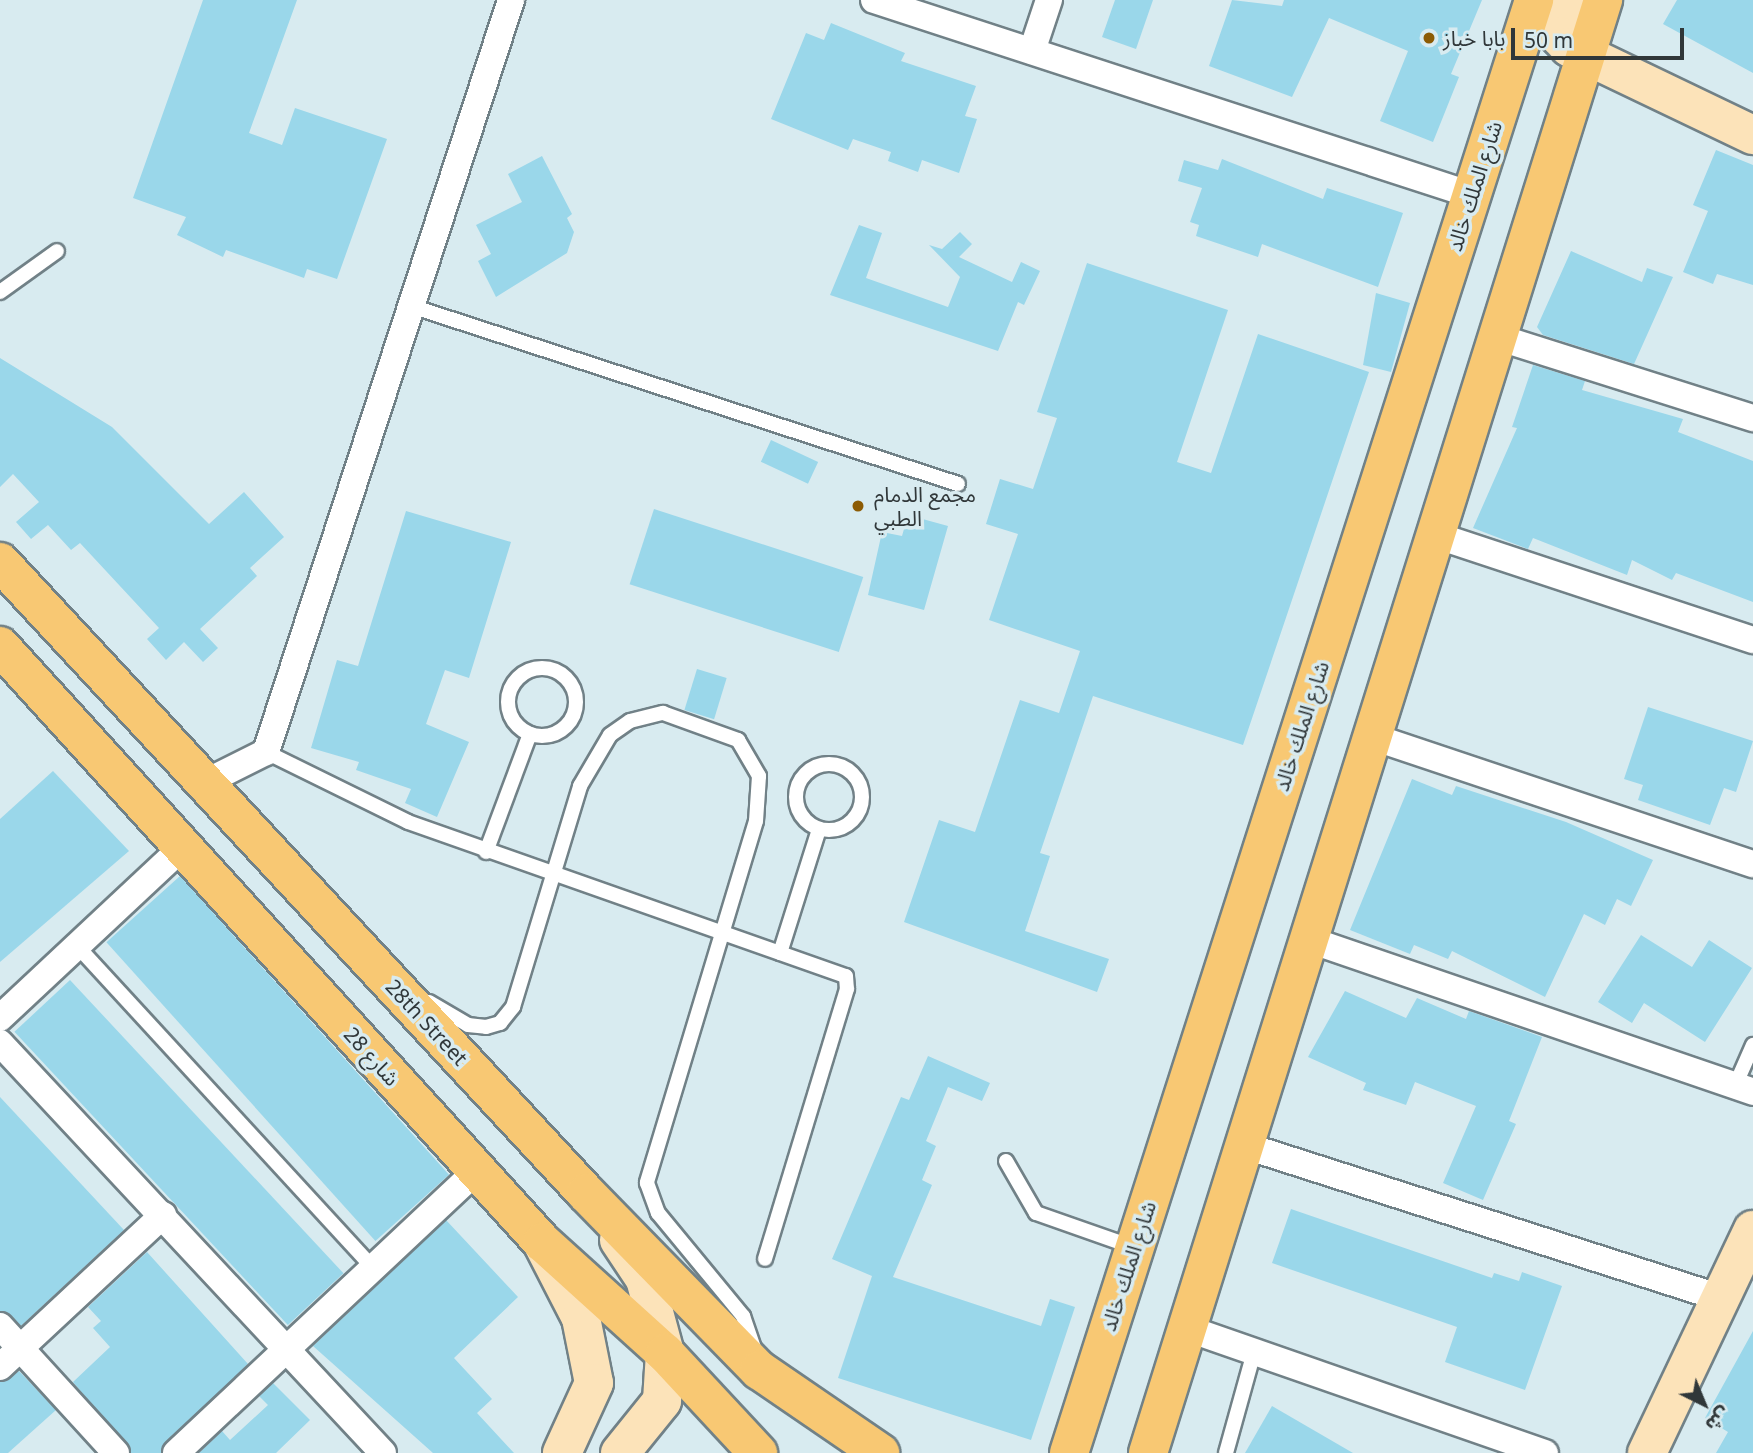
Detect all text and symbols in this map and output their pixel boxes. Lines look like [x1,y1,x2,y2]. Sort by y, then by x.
scale bar [1515,14,1688,58]
place label: بابا خباز [1443,25,1505,51]
text: 50 m [1524,26,1573,54]
marker: بابا خباز [1421,30,1437,46]
street label: شارع الملك خالد [1441,118,1507,254]
place label: مجمع الدمام الطبي [874,481,976,531]
marker: مجمع الدمام الطبي [848,496,868,516]
street label: شارع الملك خالد [1268,658,1334,794]
street label: 28th Street [381,974,473,1070]
street label: شارع 28 [339,1021,405,1091]
street label: شارع الملك خالد [1095,1198,1161,1334]
north arrow [1669,1369,1739,1439]
text: ش [1700,1401,1737,1438]

